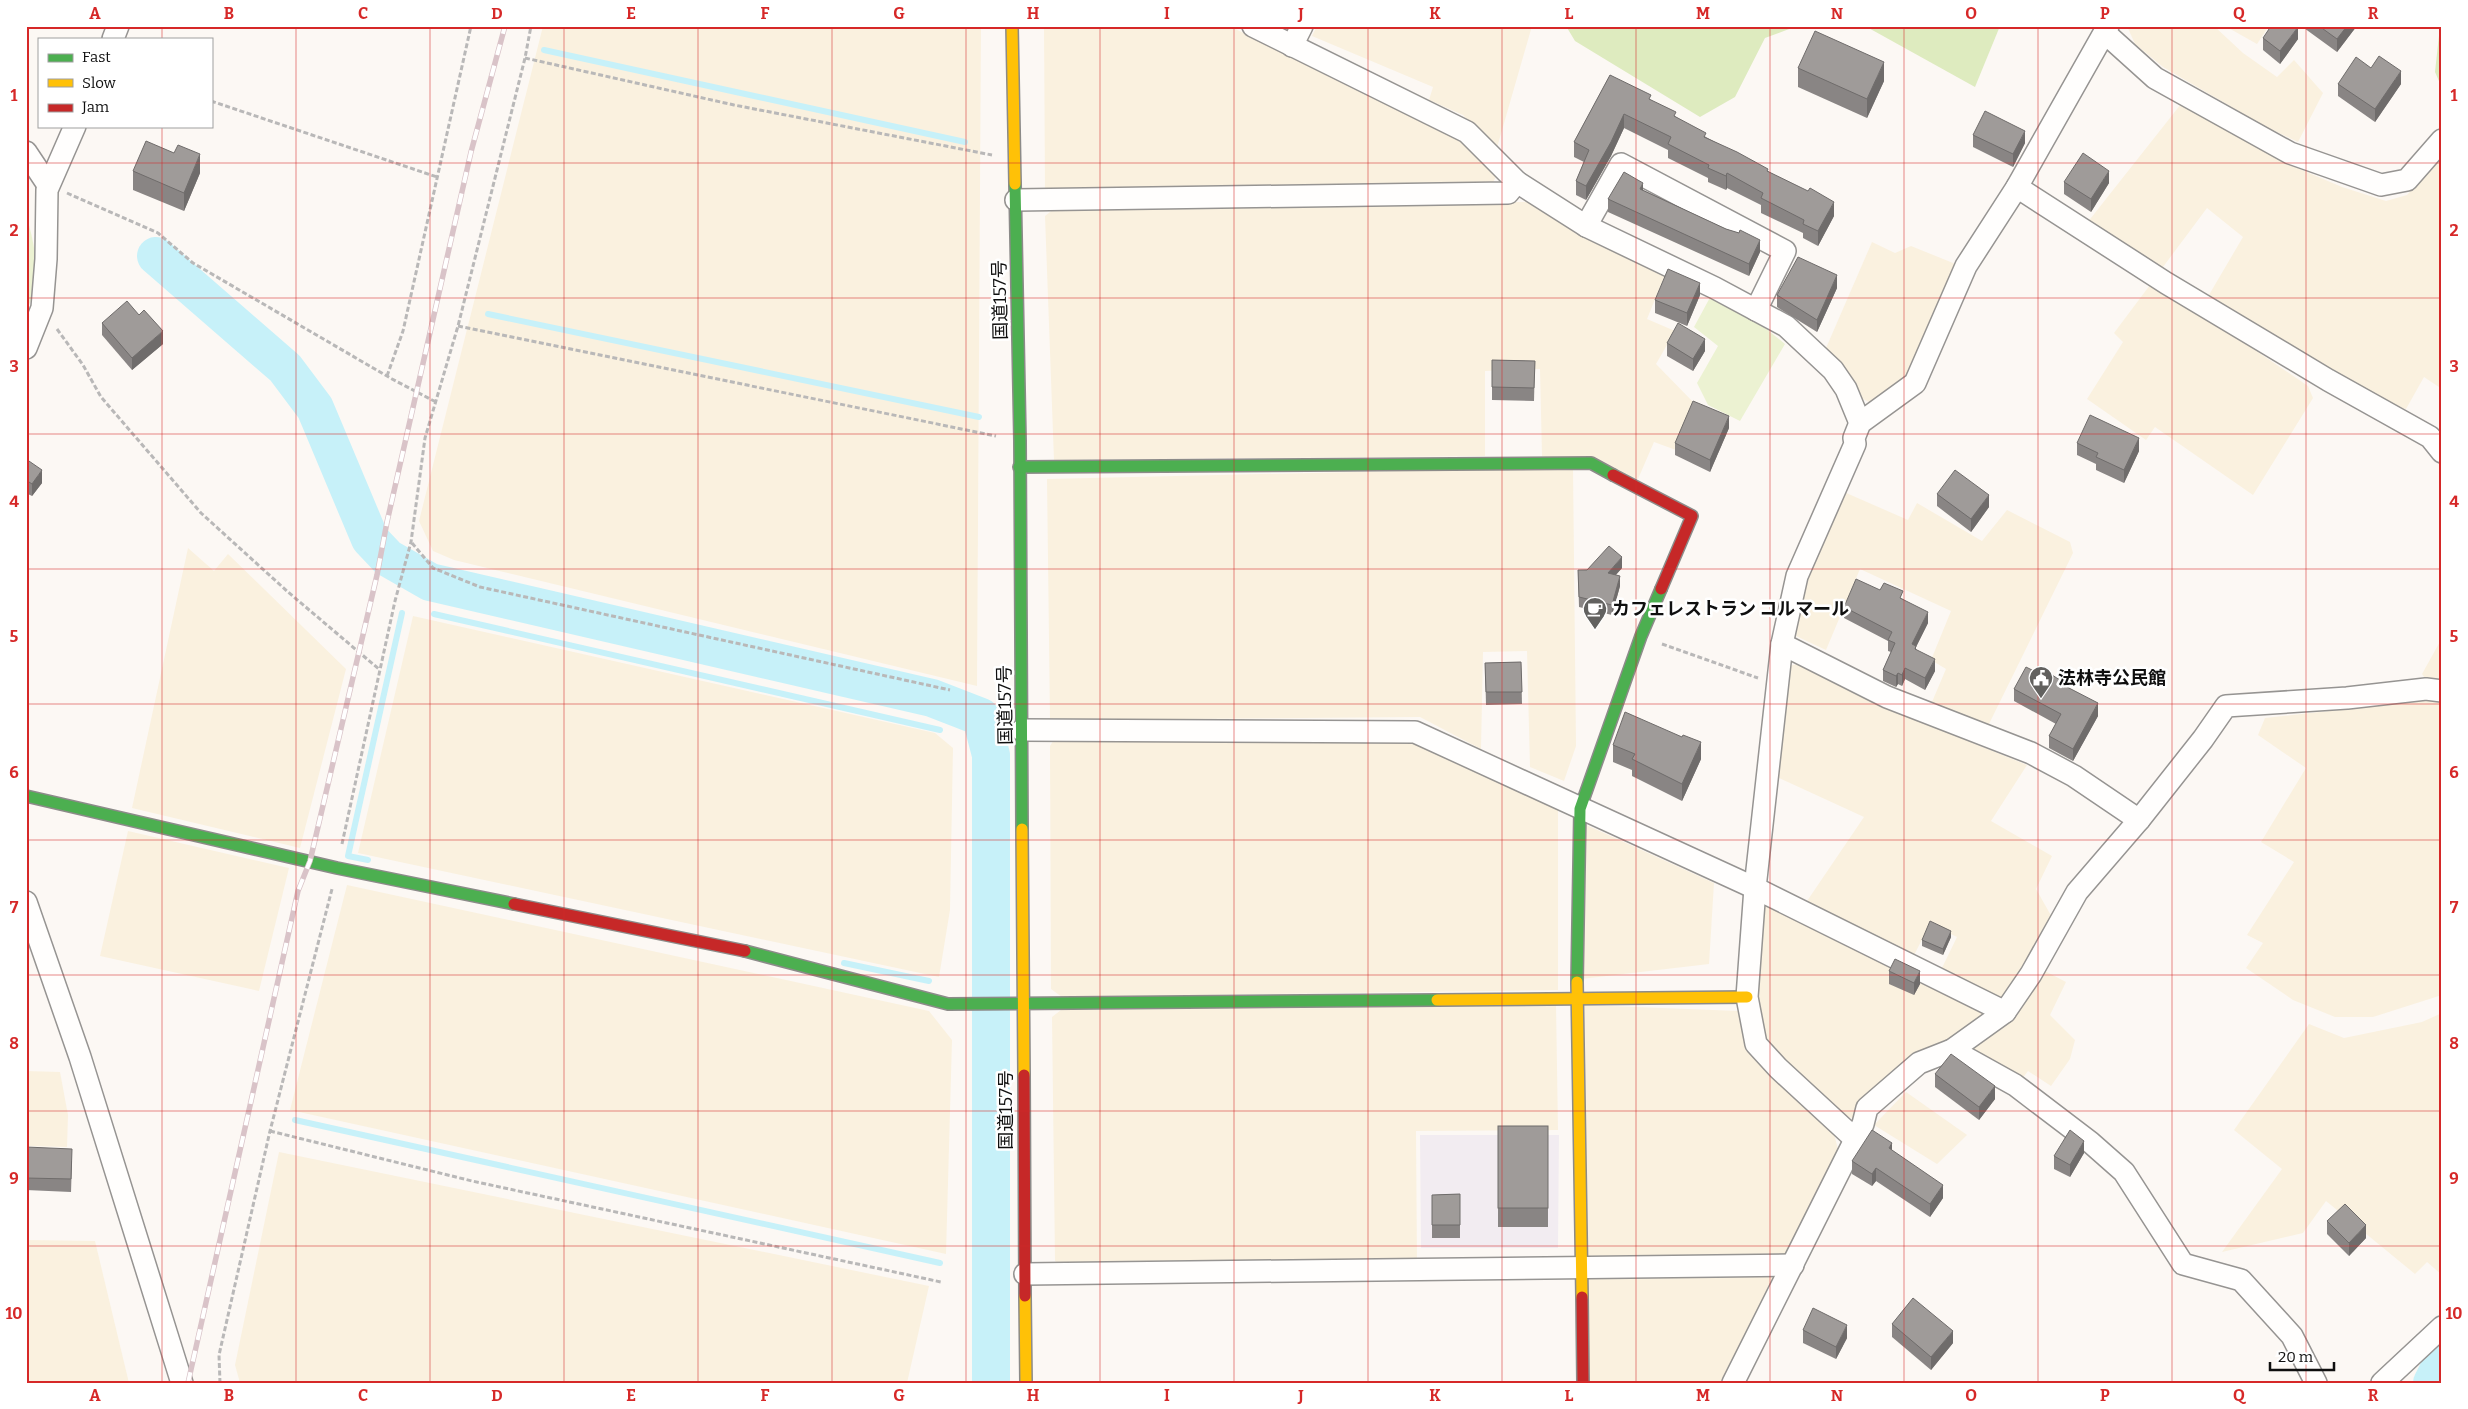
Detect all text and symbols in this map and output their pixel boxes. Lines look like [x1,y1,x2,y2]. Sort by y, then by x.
text: A [89,4,101,23]
text: B [224,4,234,23]
text: C [358,4,368,23]
text: D [491,4,503,23]
text: E [626,4,636,23]
text: F [761,4,770,23]
text: G [893,4,905,23]
text: H [1027,4,1040,23]
text: I [1164,4,1170,23]
text: J [1297,4,1304,23]
text: K [1429,4,1441,23]
text: L [1565,4,1574,23]
text: M [1696,4,1710,23]
text: N [1831,4,1843,23]
text: O [1965,4,1977,23]
text: P [2100,4,2110,23]
text: Q [2233,4,2247,23]
text: R [2368,4,2379,23]
legend [38,38,212,128]
text: Fast [82,48,111,66]
text: Slow [82,74,117,92]
text: 1 [11,86,18,105]
text: 1 [2451,86,2458,105]
text: Jam [81,98,110,116]
text: 2 [9,221,19,240]
text: 2 [2449,221,2459,240]
street label: 国道157号 [988,260,1012,340]
text: 3 [9,357,19,376]
text: 3 [2449,357,2459,376]
text: 4 [9,492,19,511]
text: 4 [2449,492,2459,511]
cafe icon: カフェレストラン コルマール [1582,596,1608,630]
place label: カフェレストラン コルマール [1612,598,1849,620]
text: 5 [10,627,19,646]
text: 5 [2450,627,2459,646]
street label: 国道157号 [993,665,1017,745]
public building icon: 法林寺公民館 [2028,665,2054,699]
place label: 法林寺公民館 [2058,667,2166,689]
text: 6 [9,763,19,782]
text: 6 [2449,763,2459,782]
text: 7 [10,898,19,917]
text: 7 [2450,898,2459,917]
text: 8 [9,1034,19,1053]
text: 8 [2449,1034,2459,1053]
street label: 国道157号 [995,1070,1017,1150]
text: 9 [9,1169,19,1188]
text: 9 [2449,1169,2459,1188]
text: 10 [5,1304,23,1323]
text: 10 [2445,1304,2463,1323]
scale bar [2270,1339,2334,1371]
text: 20 m [2278,1348,2314,1366]
text: A [89,1386,101,1405]
text: B [224,1386,234,1405]
text: C [358,1386,368,1405]
text: D [491,1386,503,1405]
text: E [626,1386,636,1405]
text: F [761,1386,770,1405]
text: G [893,1386,905,1405]
text: H [1027,1386,1040,1405]
text: I [1164,1386,1170,1405]
text: J [1297,1386,1304,1405]
text: K [1429,1386,1441,1405]
text: L [1565,1386,1574,1405]
text: M [1696,1386,1710,1405]
text: N [1831,1386,1843,1405]
text: O [1965,1386,1977,1405]
text: P [2100,1386,2110,1405]
text: Q [2233,1386,2247,1405]
text: R [2368,1386,2379,1405]

